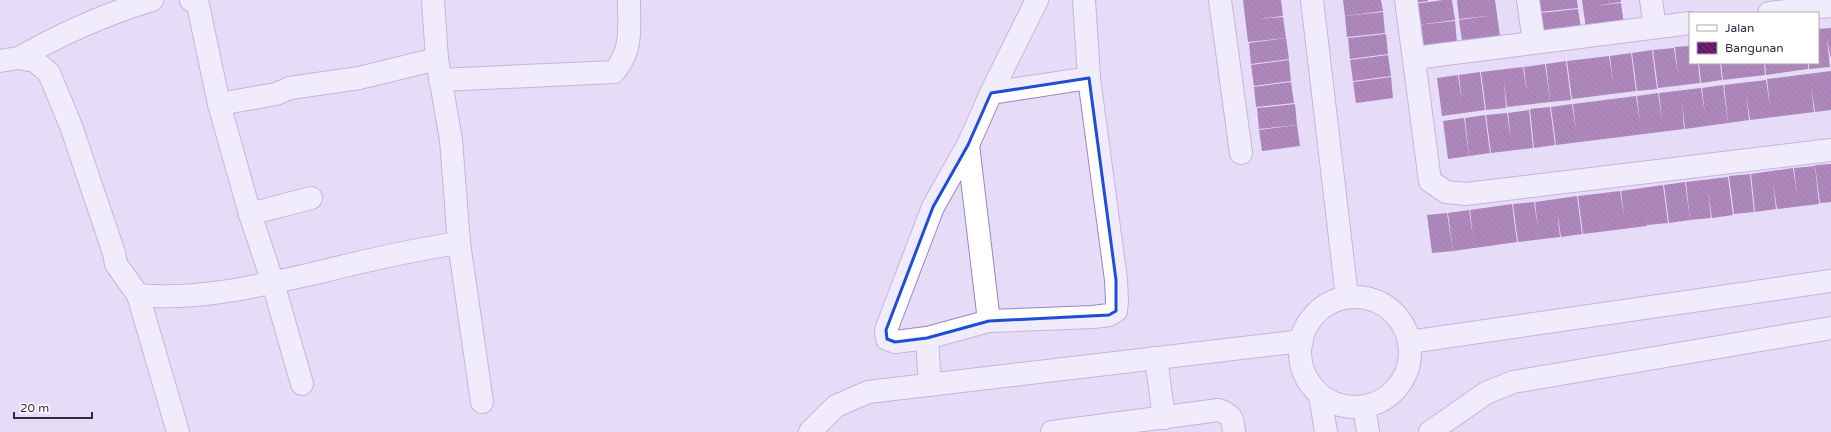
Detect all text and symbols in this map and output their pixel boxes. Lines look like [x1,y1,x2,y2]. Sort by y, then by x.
legend [1689,12,1819,64]
text: Jalan [1725,21,1754,35]
text: Bangunan [1725,41,1784,55]
scale bar [14,394,92,420]
text: 20 m [20,401,49,415]

